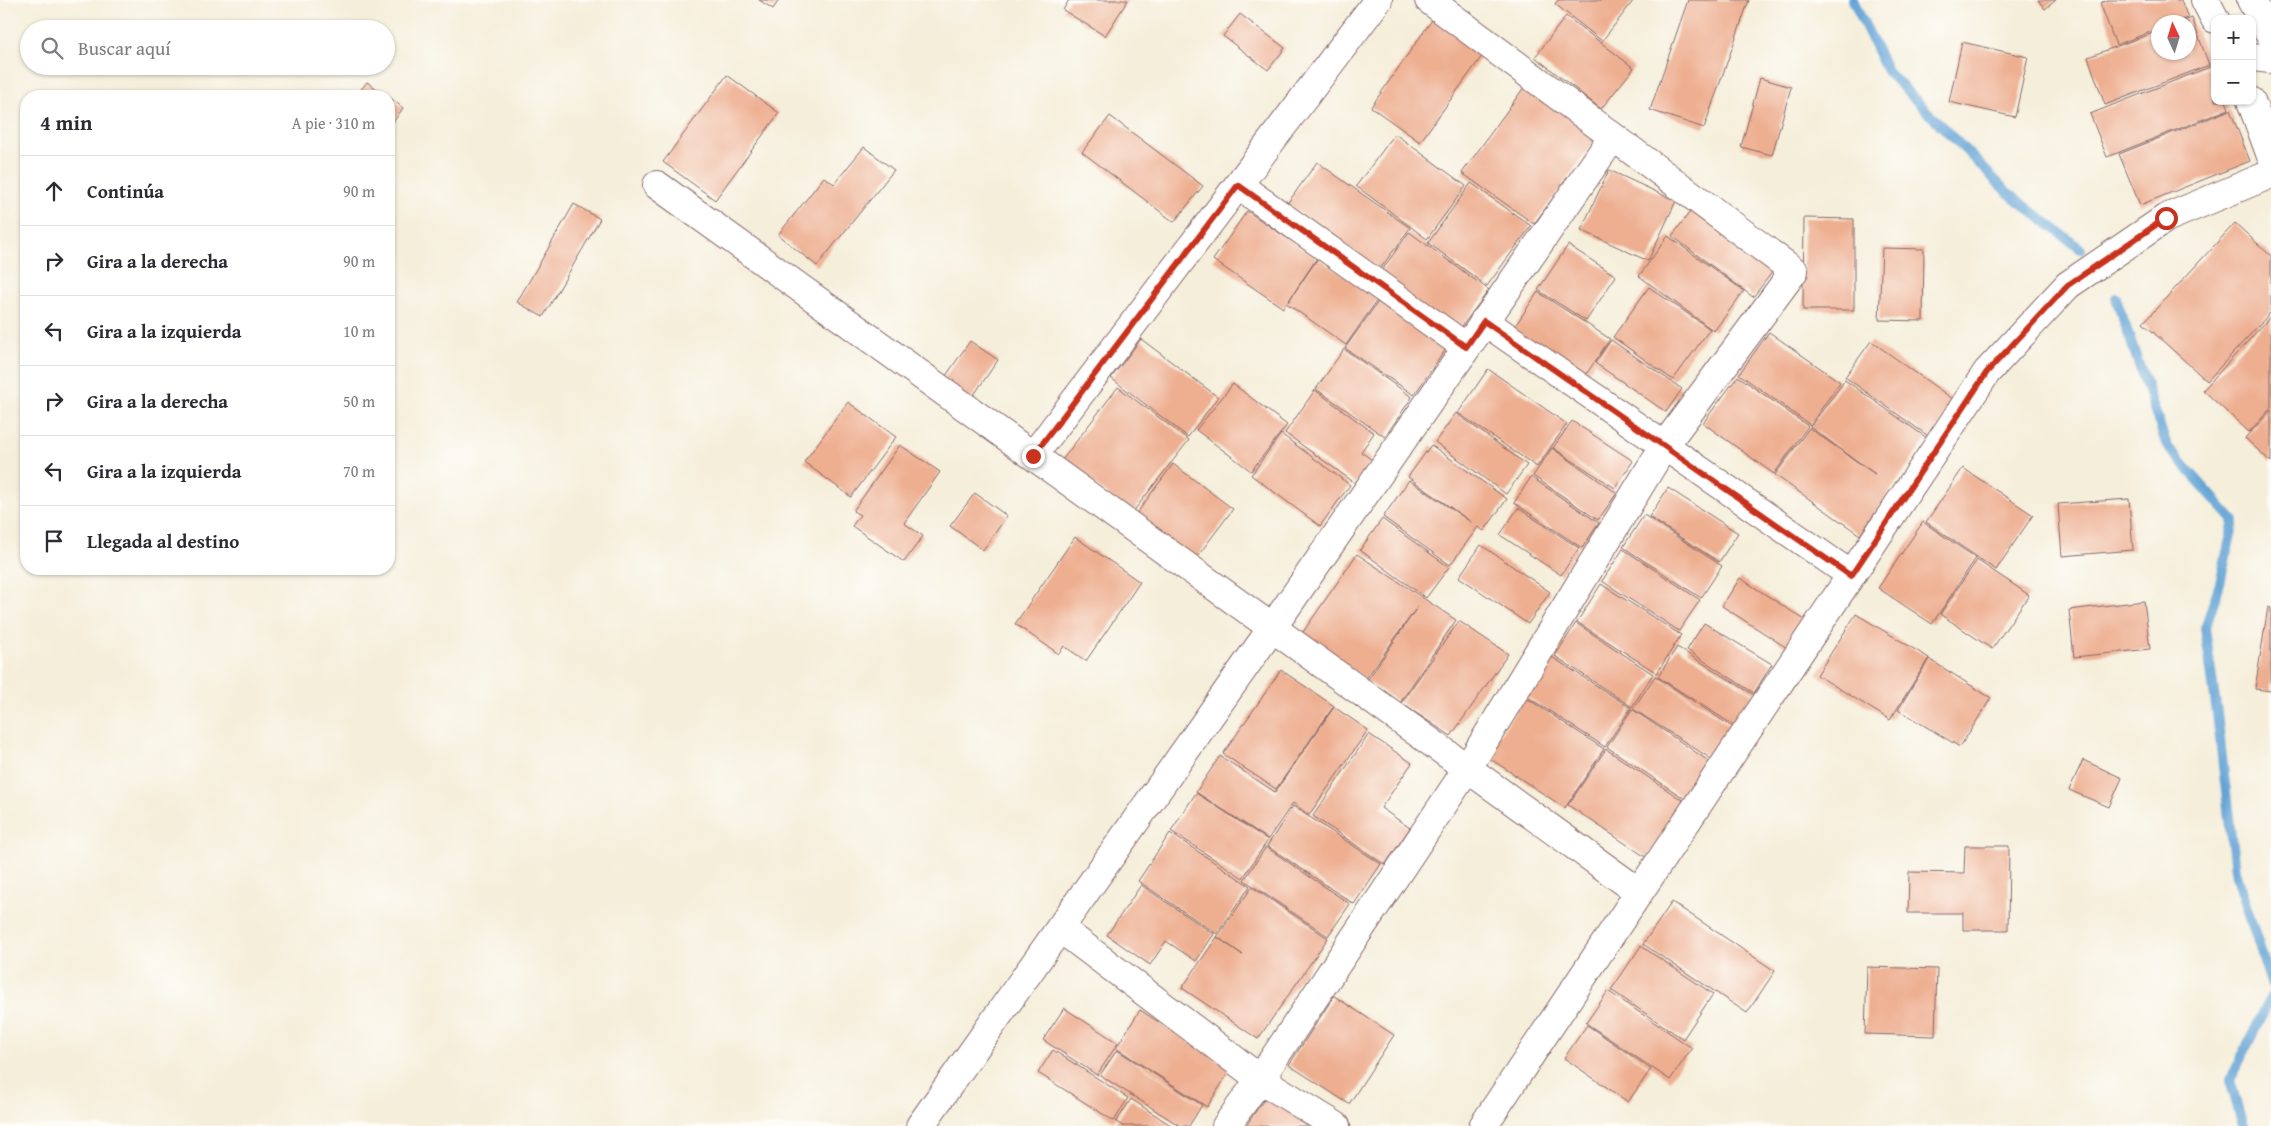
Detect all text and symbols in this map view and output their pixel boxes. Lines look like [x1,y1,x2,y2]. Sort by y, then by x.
north arrow [2151,15,2196,60]
map controls [2211,15,2256,105]
button: + [2211,15,2256,60]
search box [20,20,395,75]
icon: search [38,34,66,62]
text: Buscar aquí [78,34,171,62]
button: − [2211,60,2256,105]
text: 4 min [40,107,92,138]
text: A pie · 310 m [292,111,375,135]
icon: ahead [40,177,68,205]
text: Continúa [87,177,164,205]
text: 90 m [343,179,375,203]
route start [2155,207,2178,230]
icon: right [40,247,68,275]
text: Gira a la derecha [87,247,228,275]
text: 90 m [343,249,375,273]
icon: left [40,317,68,345]
text: Gira a la izquierda [87,317,242,345]
text: 10 m [343,319,375,343]
icon: right [40,387,68,415]
text: Gira a la derecha [87,387,228,415]
text: 50 m [343,389,375,413]
route end [1022,445,1045,468]
icon: left [40,457,68,485]
text: Gira a la izquierda [87,457,242,485]
text: 70 m [343,459,375,483]
icon: arrive [40,527,68,555]
text: Llegada al destino [87,527,239,555]

